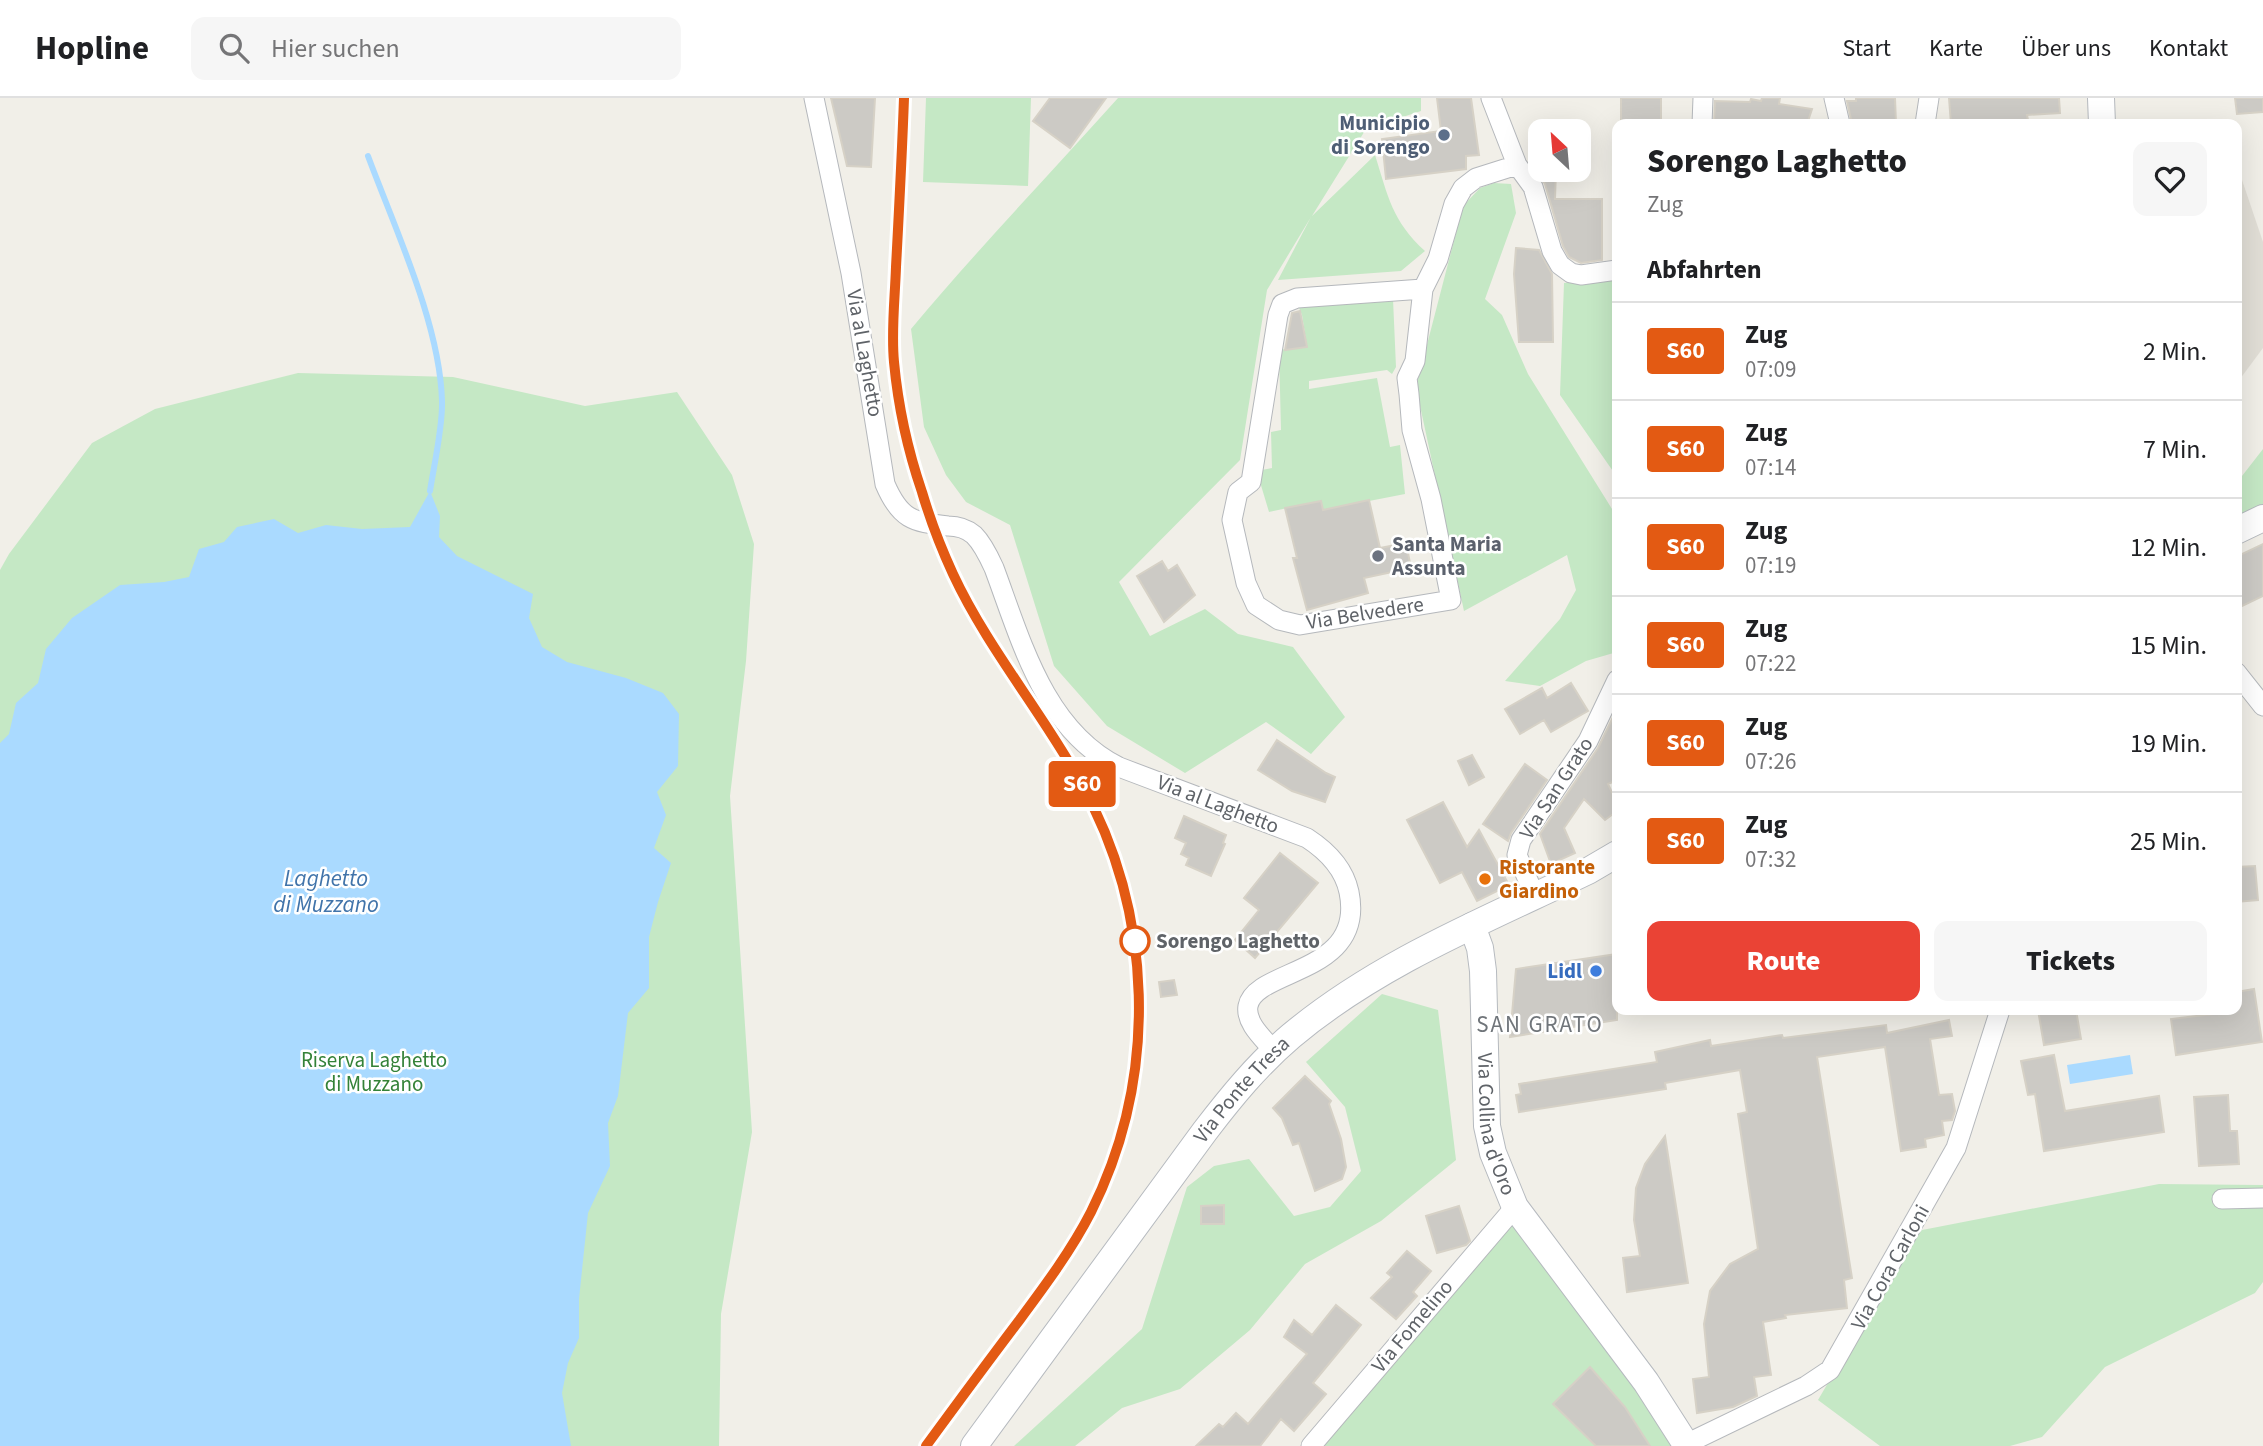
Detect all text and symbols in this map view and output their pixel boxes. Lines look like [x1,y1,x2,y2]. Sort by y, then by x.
search box [191,17,681,80]
text: Hopline [35,25,149,72]
icon: search [215,29,253,67]
text: Hier suchen [271,30,400,67]
text: Start [1843,31,1891,66]
text: Karte [1929,31,1983,66]
text: Über uns [2021,31,2111,66]
text: Kontakt [2149,31,2228,66]
place label: Municipio di Sorengo [1331,108,1430,162]
north arrow [1528,119,1591,182]
map controls [1528,119,1591,182]
marker: Municipio di Sorengo [1436,127,1452,143]
text: Sorengo Laghetto [1647,138,1907,185]
button: heart [2133,142,2207,216]
text: Zug [1647,188,1683,221]
text: Abfahrten [1647,251,1762,288]
street label: Via al Laghetto [839,287,891,419]
text: Zug [1745,316,1787,353]
text: S60 [1666,333,1705,368]
text: 2 Min. [2143,333,2207,370]
text: 07:09 [1745,353,1796,386]
text: Zug [1745,414,1787,451]
text: S60 [1666,431,1705,466]
text: 7 Min. [2143,431,2207,468]
text: 07:14 [1745,451,1796,484]
text: Zug [1745,512,1787,549]
place label: Santa Maria Assunta [1391,529,1502,583]
text: S60 [1666,529,1705,564]
text: 12 Min. [2130,529,2207,566]
marker: Santa Maria Assunta [1370,548,1386,564]
text: 07:19 [1745,549,1796,582]
street label: Via Belvedere [1304,589,1426,637]
text: Zug [1745,610,1787,647]
text: S60 [1666,627,1705,662]
text: 15 Min. [2130,627,2207,664]
text: 07:22 [1745,647,1796,680]
text: Zug [1745,708,1787,745]
text: S60 [1666,725,1705,760]
text: 19 Min. [2130,725,2207,762]
street label: Via San Grato [1512,731,1600,845]
text: 07:26 [1745,745,1796,778]
line badge: S60 [1042,761,1122,807]
text: S60 [1063,766,1101,801]
street label: Via al Laghetto [1153,767,1283,841]
text: Zug [1745,806,1787,843]
text: S60 [1666,823,1705,858]
text: 25 Min. [2130,823,2207,860]
text: 07:32 [1745,843,1796,876]
place label: Ristorante Giardino [1499,852,1595,906]
water label: Laghetto di Muzzano [273,862,379,921]
marker: Ristorante Giardino [1477,871,1493,887]
button: Route [1647,921,1920,1001]
button: Tickets [1934,921,2207,1001]
marker: Sorengo Laghetto [1120,926,1150,956]
place label: Sorengo Laghetto [1156,926,1320,956]
place label: Lidl [1547,956,1582,986]
marker: Lidl [1588,963,1604,979]
district label: SAN GRATO [1476,1008,1604,1041]
street label: Via Ponte Tresa [1186,1029,1296,1149]
park label: Riserva Laghetto di Muzzano [301,1045,447,1099]
street label: Via Collina d'Oro [1470,1052,1524,1200]
street label: Via Cora Carloni [1843,1199,1937,1335]
street label: Via Fomelino [1364,1273,1460,1379]

